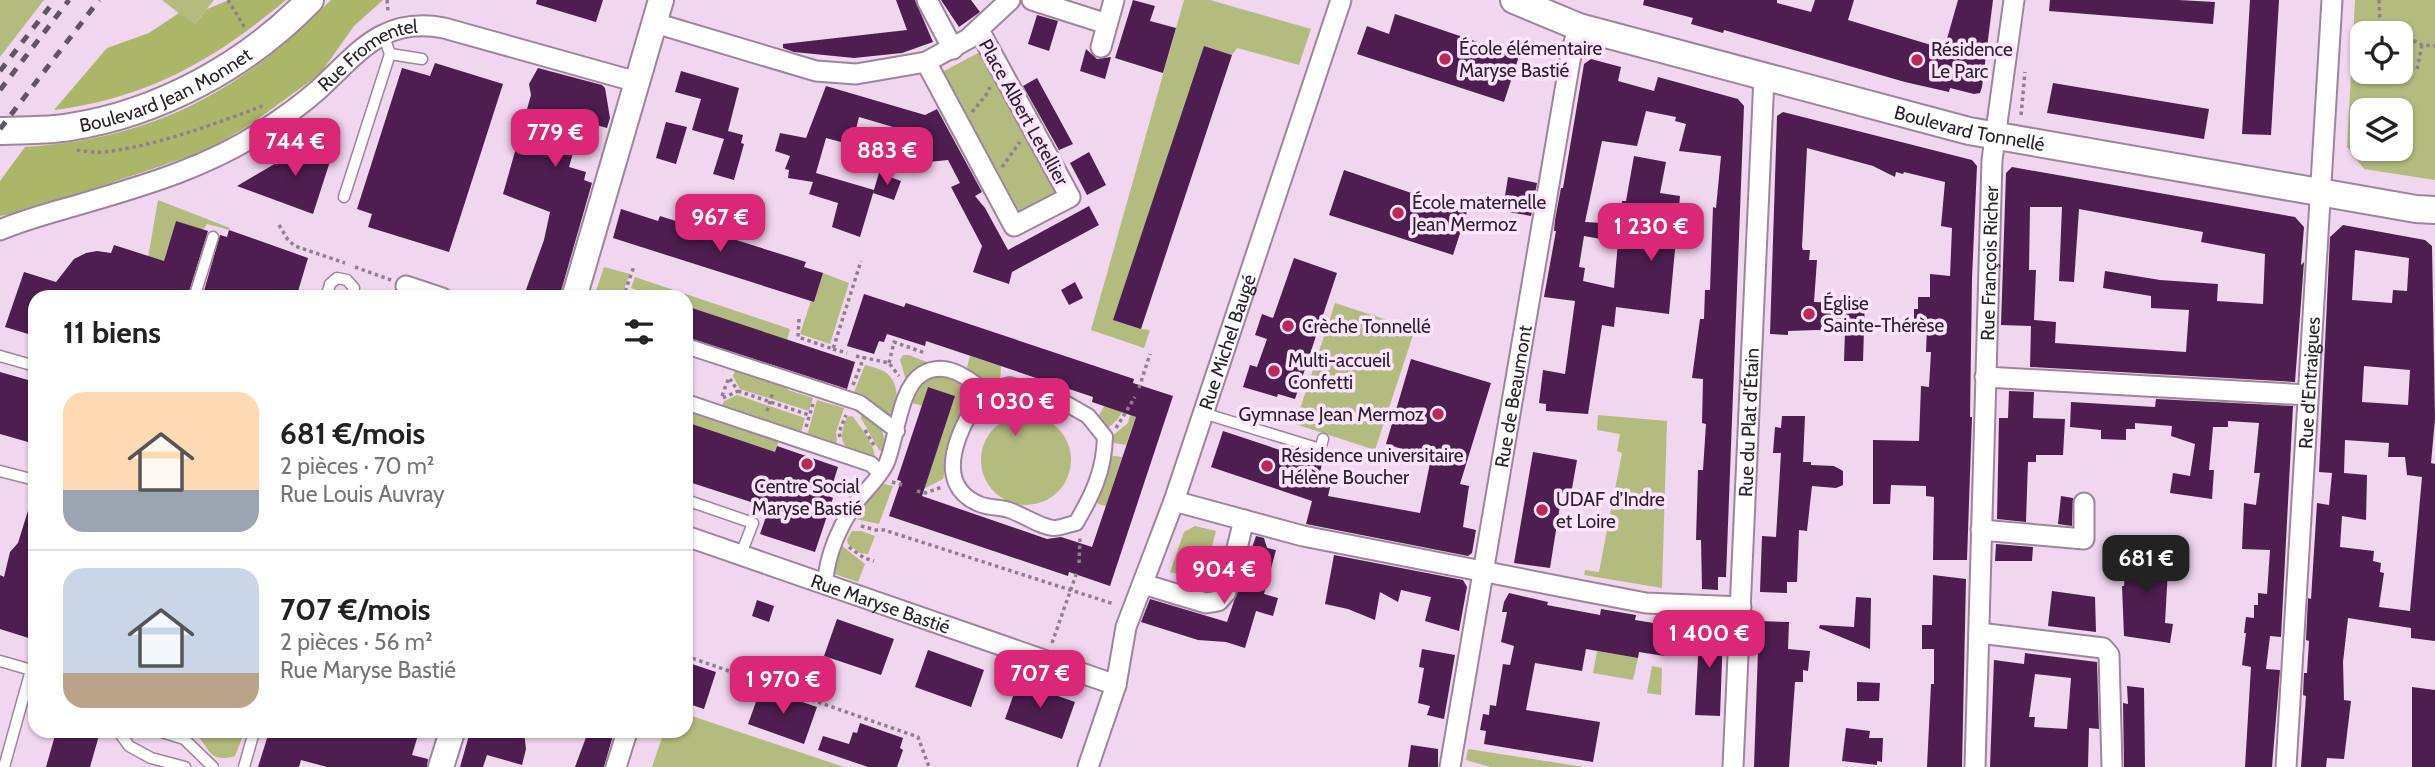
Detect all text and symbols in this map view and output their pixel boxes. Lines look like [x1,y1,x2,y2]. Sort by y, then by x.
street label: Rue Fromentel [313,15,419,96]
map controls [2350,21,2413,161]
button: locate [2350,21,2413,84]
street label: Place Albert Letellier [974,35,1073,189]
place label: École élémentaire Maryse Bastié [1459,36,1603,82]
place label: Résidence Le Parc [1931,38,2013,83]
street label: Boulevard Jean Monnet [77,43,257,137]
marker: École élémentaire Maryse Bastié [1437,51,1453,67]
marker: Résidence Le Parc [1909,52,1925,68]
button: layers [2350,98,2413,161]
street label: Boulevard Tonnellé [1892,101,2047,156]
pin: 779 € [506,110,604,169]
pin: 744 € [246,118,344,178]
text: 779 € [527,118,583,146]
text: 744 € [265,127,325,155]
pin: 883 € [838,128,936,187]
text: 883 € [857,136,917,164]
street label: Rue François Richer [1976,185,2003,341]
place label: École maternelle Jean Mermoz [1411,190,1546,236]
pin: 967 € [671,194,769,254]
text: 967 € [691,203,749,231]
pin: 1 230 € [1586,204,1716,263]
marker: École maternelle Jean Mermoz [1390,205,1406,221]
text: 1 230 € [1614,212,1688,240]
street label: Rue Michel Baugé [1194,271,1261,413]
place label: Église Sainte-Thérèse [1823,291,1944,337]
marker: Église Sainte-Thérèse [1801,306,1817,322]
icon: filters [620,313,658,351]
text: 11 biens [63,314,161,351]
place label: Crèche Tonnellé [1302,315,1431,338]
street label: Rue d'Entraigues [2294,316,2325,449]
marker: Crèche Tonnellé [1280,318,1296,334]
street label: Rue de Beaumont [1490,323,1537,469]
street label: Rue du Plat d'Étain [1734,347,1764,497]
place label: Multi-accueil Confetti [1288,349,1391,394]
marker: Multi-accueil Confetti [1266,363,1282,379]
pin: 1 030 € [950,378,1080,438]
text: 1 030 € [976,387,1054,415]
place label: Gymnase Jean Mermoz [1239,403,1424,426]
marker: Gymnase Jean Mermoz [1430,406,1446,422]
text: 681 €/mois [280,415,425,452]
icon: home [119,420,203,504]
place label: Résidence universitaire Hélène Boucher [1281,444,1464,489]
text: 2 pièces · 70 m² [280,452,435,480]
marker: Centre Social Maryse Bastié [799,456,815,472]
marker: Résidence universitaire Hélène Boucher [1259,458,1275,474]
place label: Centre Social Maryse Bastié [752,475,862,520]
text: Rue Louis Auvray [280,480,445,508]
place label: UDAF d’Indre et Loire [1556,488,1665,533]
marker: UDAF d’Indre et Loire [1534,502,1550,518]
pin: 681 € [2097,536,2195,595]
text: 681 € [2118,544,2174,572]
pin: 904 € [1175,546,1273,606]
text: 904 € [1192,555,1256,583]
street label: Rue Maryse Bastié [808,569,953,639]
text: 707 €/mois [280,591,431,628]
icon: home [119,596,203,680]
pin: 1 400 € [1644,610,1774,670]
text: 1 400 € [1669,619,1749,647]
text: 2 pièces · 56 m² [280,628,433,656]
pin: 707 € [991,650,1089,710]
text: Rue Maryse Bastié [280,656,456,684]
pin: 1 970 € [718,656,848,716]
text: 707 € [1010,659,1070,687]
text: 1 970 € [746,665,820,693]

